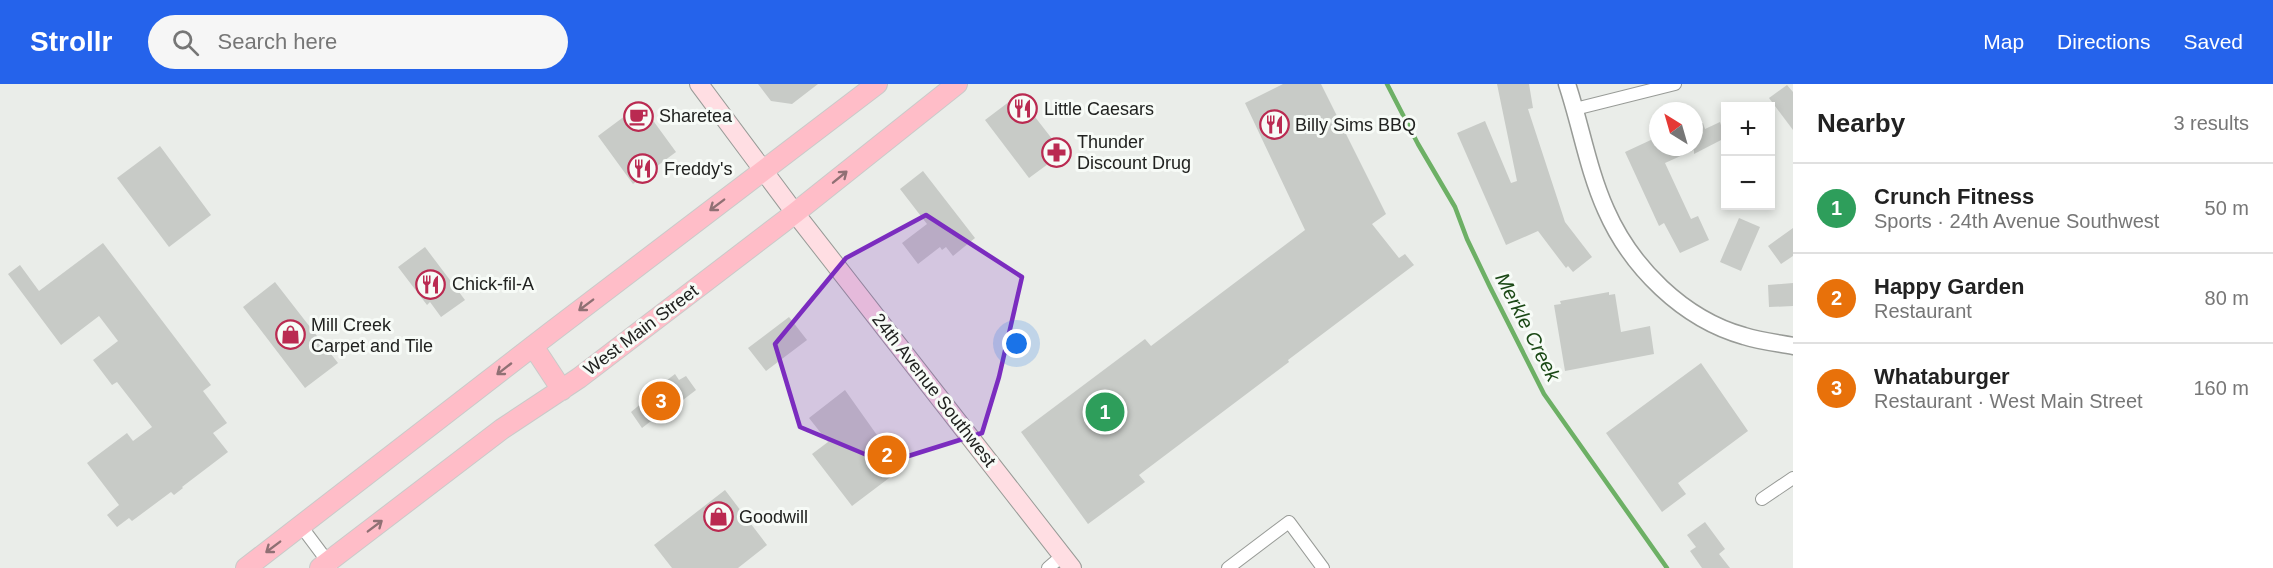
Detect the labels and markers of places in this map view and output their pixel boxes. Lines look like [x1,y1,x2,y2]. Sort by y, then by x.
restaurant icon: Little Caesars [1007,93,1039,125]
place label: Little Caesars [1044,99,1154,119]
cafe icon: Sharetea [622,100,654,132]
place label: Sharetea [659,106,733,126]
restaurant icon: Billy Sims BBQ [1258,109,1290,141]
place label: Billy Sims BBQ [1295,115,1416,135]
place label: Thunder Discount Drug [1077,132,1191,173]
pharmacy icon: Thunder Discount Drug [1040,136,1072,168]
restaurant icon: Freddy's [627,153,659,185]
place label: Freddy's [664,159,732,179]
restaurant icon: Chick-fil-A [415,268,447,300]
place label: Chick-fil-A [452,274,534,294]
place label: Mill Creek Carpet and Tile [311,315,433,356]
shop icon: Mill Creek Carpet and Tile [274,319,306,351]
pin: 3 [642,378,680,424]
pin: 1 [1086,390,1124,434]
pin: 2 [868,432,906,478]
shop icon: Goodwill [702,501,734,533]
place label: Goodwill [739,507,808,527]

